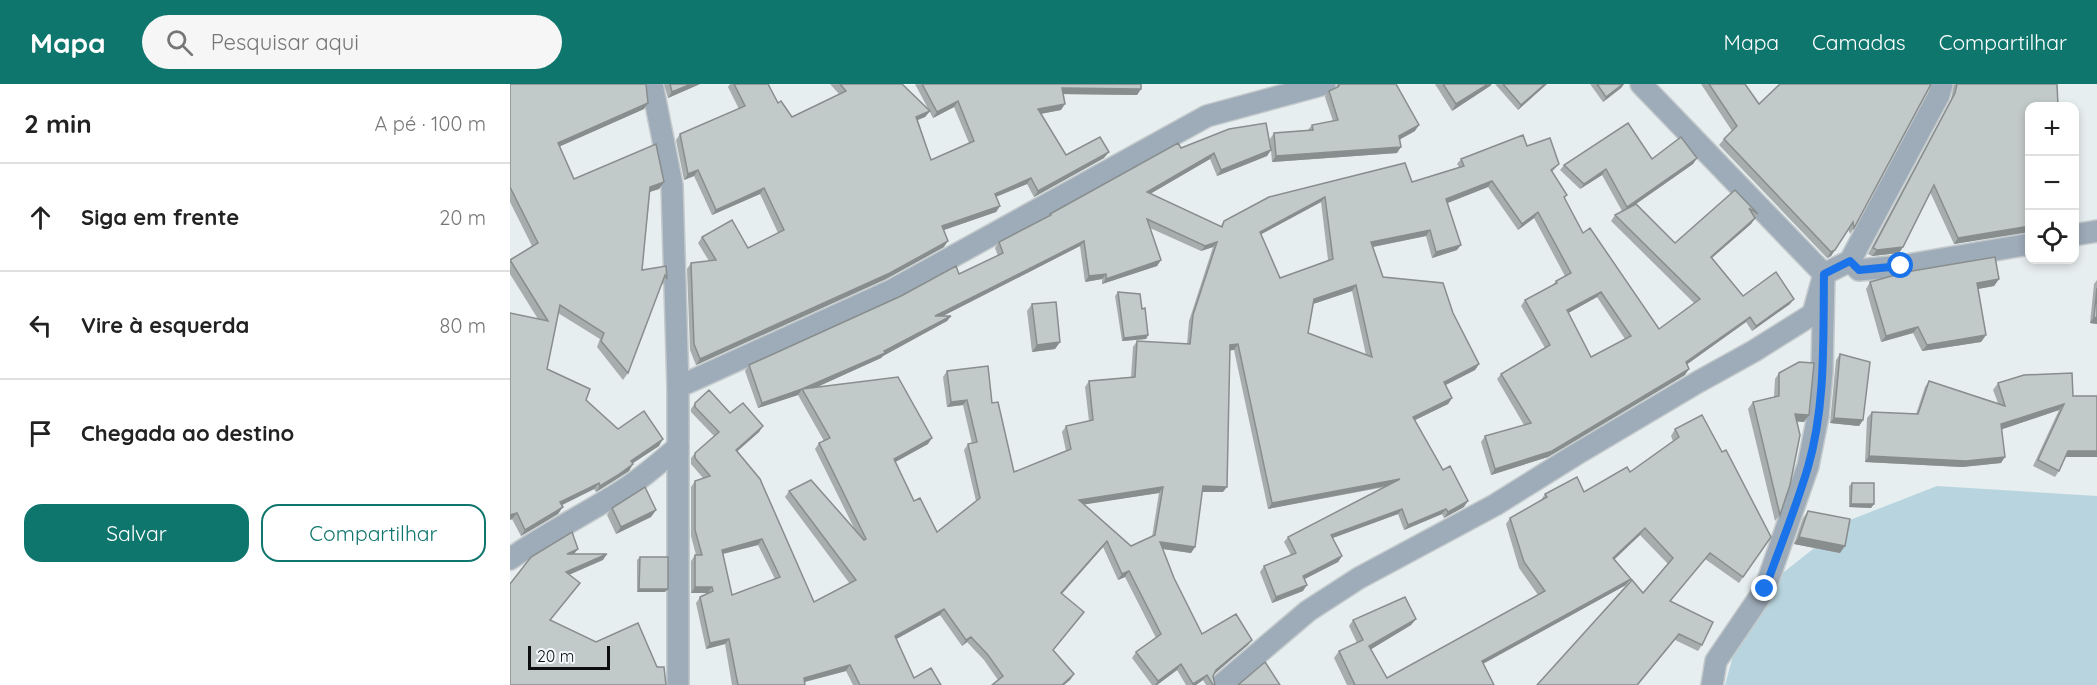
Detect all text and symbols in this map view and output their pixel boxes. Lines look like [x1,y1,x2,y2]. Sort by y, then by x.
search box [142,15,562,69]
text: Mapa [30,25,106,60]
icon: search [163,26,196,59]
text: Pesquisar aqui [211,28,359,56]
text: Mapa [1724,29,1779,55]
text: Camadas [1812,29,1906,55]
text: Compartilhar [1939,29,2067,55]
map controls [2025,102,2079,264]
button: + [2025,102,2079,156]
text: 2 min [24,107,92,140]
text: A pé · 100 m [374,111,486,136]
button: − [2025,156,2079,210]
icon: ahead [24,201,57,234]
text: Siga em frente [81,203,239,231]
text: 20 m [439,205,486,230]
button: locate [2025,210,2079,264]
route start [1887,252,1913,278]
icon: left [24,309,57,342]
text: Vire à esquerda [81,311,249,339]
text: 80 m [440,313,486,338]
icon: arrive [24,417,57,450]
text: Chegada ao destino [81,419,294,447]
button: Salvar [24,504,249,562]
button: Compartilhar [261,504,486,562]
route end [1751,575,1777,601]
scale bar [528,643,610,670]
text: 20 m [537,646,574,666]

